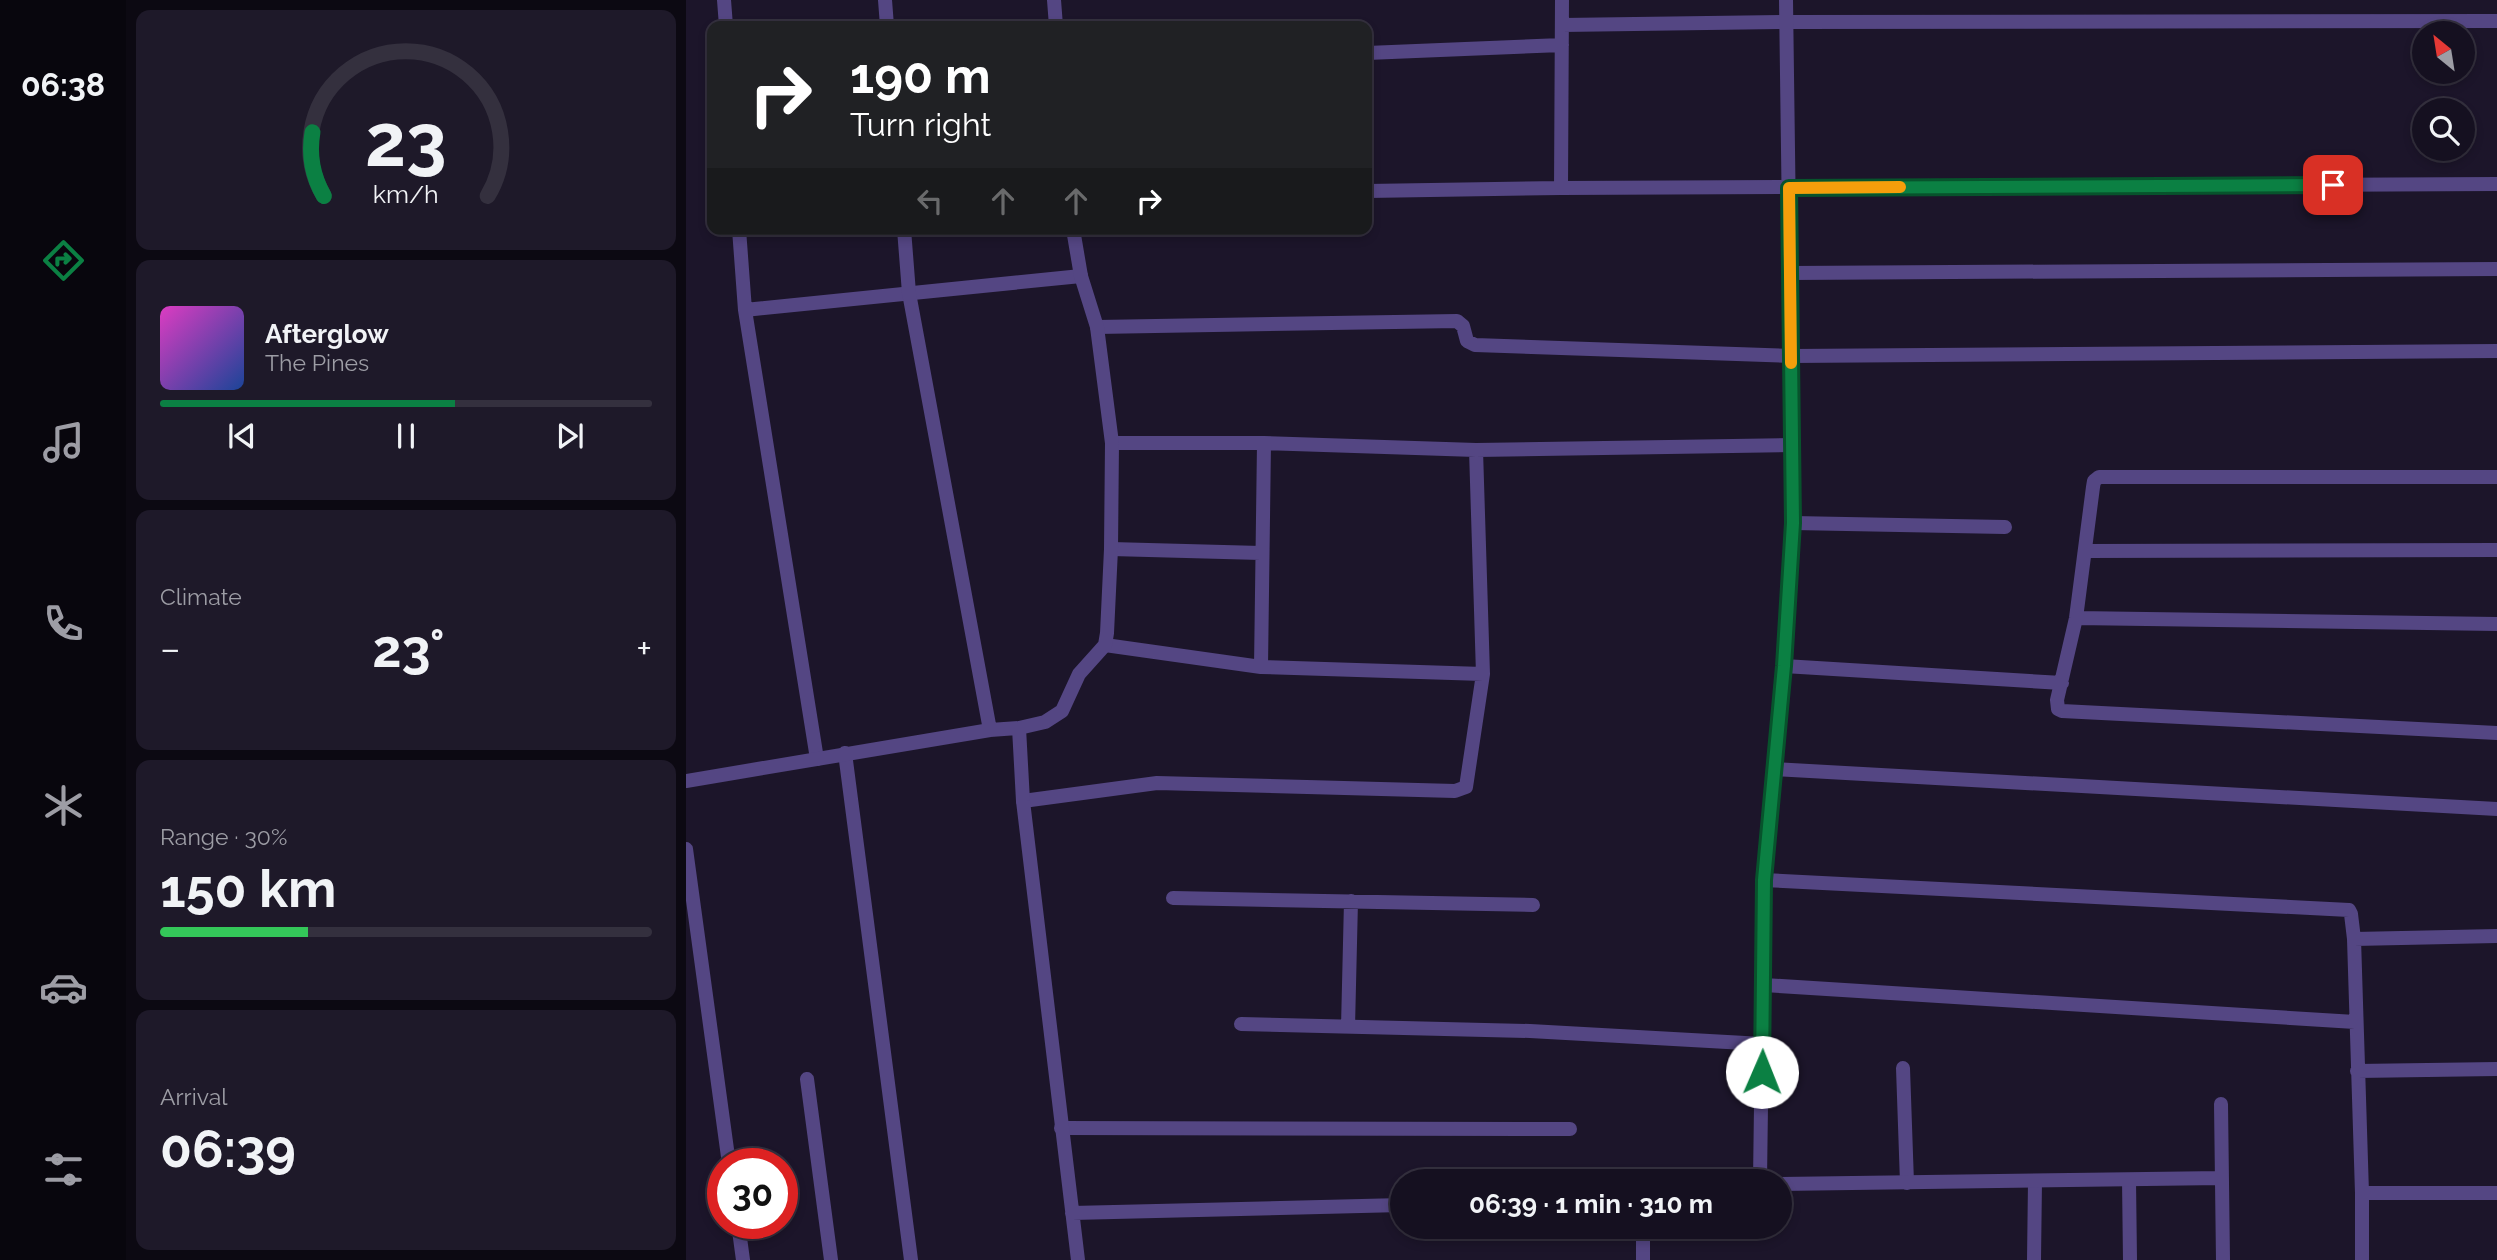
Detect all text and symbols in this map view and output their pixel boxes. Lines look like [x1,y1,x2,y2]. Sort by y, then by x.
north arrow [2412,21,2474,84]
map controls [2412,21,2475,161]
text: 190 m [850,47,991,104]
icon: right [735,49,826,140]
text: 06:38 [21,66,105,103]
text: 23 [365,98,447,183]
button: search [2412,98,2475,161]
text: Turn right [850,106,991,143]
pin [2303,155,2363,215]
icon: arrive [2314,166,2352,204]
text: km/h [373,179,439,209]
icon: left [911,182,949,220]
icon: ahead [984,182,1022,220]
icon: ahead [1057,182,1095,220]
icon: right [1130,182,1168,220]
icon: directions [39,236,88,285]
text: Afterglow [265,319,389,349]
text: The Pines [265,349,369,376]
icon: previous [223,417,261,455]
icon: pause [387,417,425,455]
icon: next [551,417,589,455]
icon: music [39,418,88,467]
text: Climate [160,583,242,610]
icon: phone [39,599,88,648]
text: 23° [372,618,445,679]
text: − [160,626,180,671]
text: + [636,626,652,671]
icon: climate [39,781,88,830]
text: Range · 30% [160,823,287,850]
text: 150 km [160,858,336,919]
icon: car [39,963,88,1012]
position arrow [1725,1035,1799,1109]
text: Arrival [160,1083,227,1110]
text: 06:39 [160,1118,296,1179]
icon: filters [39,1145,88,1194]
speed limit sign: 30 [707,1148,798,1239]
text: 06:39 · 1 min · 310 m [1469,1189,1713,1219]

